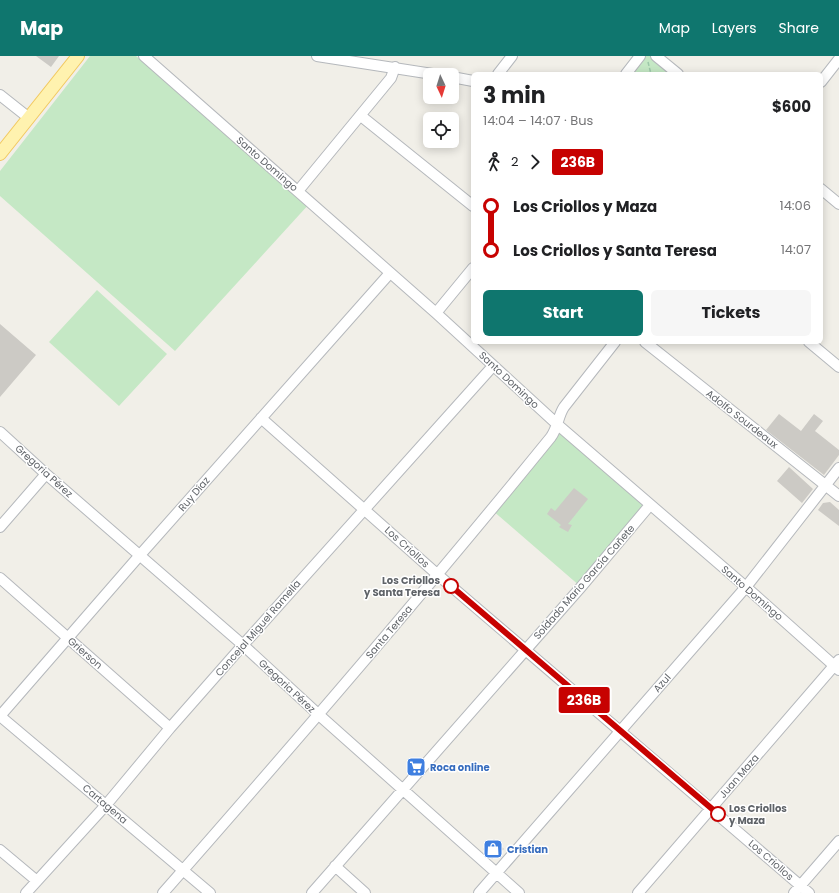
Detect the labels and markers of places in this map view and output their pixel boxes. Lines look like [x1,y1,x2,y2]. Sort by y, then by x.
place label: Los Criollos y Santa Teresa [363,573,440,600]
marker: Los Criollos y Santa Teresa [443,578,459,594]
supermarket icon: Roca online [405,756,427,778]
place label: Roca online [430,760,490,775]
place label: Los Criollos y Maza [728,801,787,828]
marker: Los Criollos y Maza [710,806,726,822]
shop icon: Cristian [482,838,504,860]
place label: Cristian [507,842,548,857]

